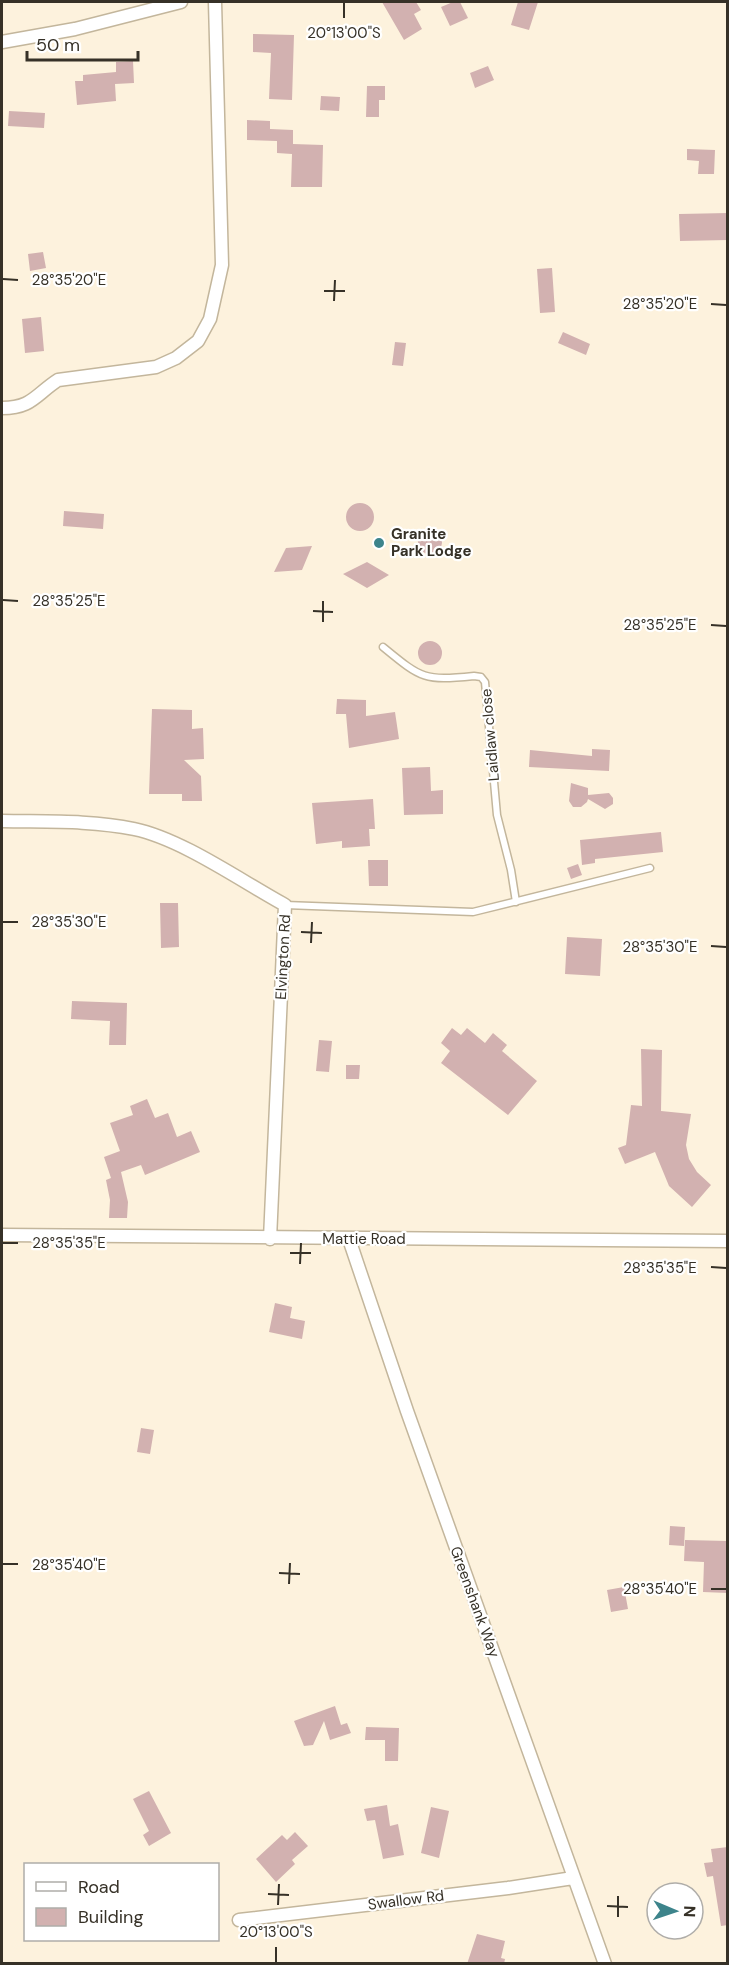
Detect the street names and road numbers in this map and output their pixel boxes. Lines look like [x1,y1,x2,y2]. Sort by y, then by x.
street label: Laidlaw close [476,688,504,782]
street label: Elvington Rd [271,914,295,1000]
street label: Mattie Road [322,1229,406,1249]
street label: Greenshank Way [446,1544,505,1661]
street label: Swallow Rd [367,1885,445,1915]

